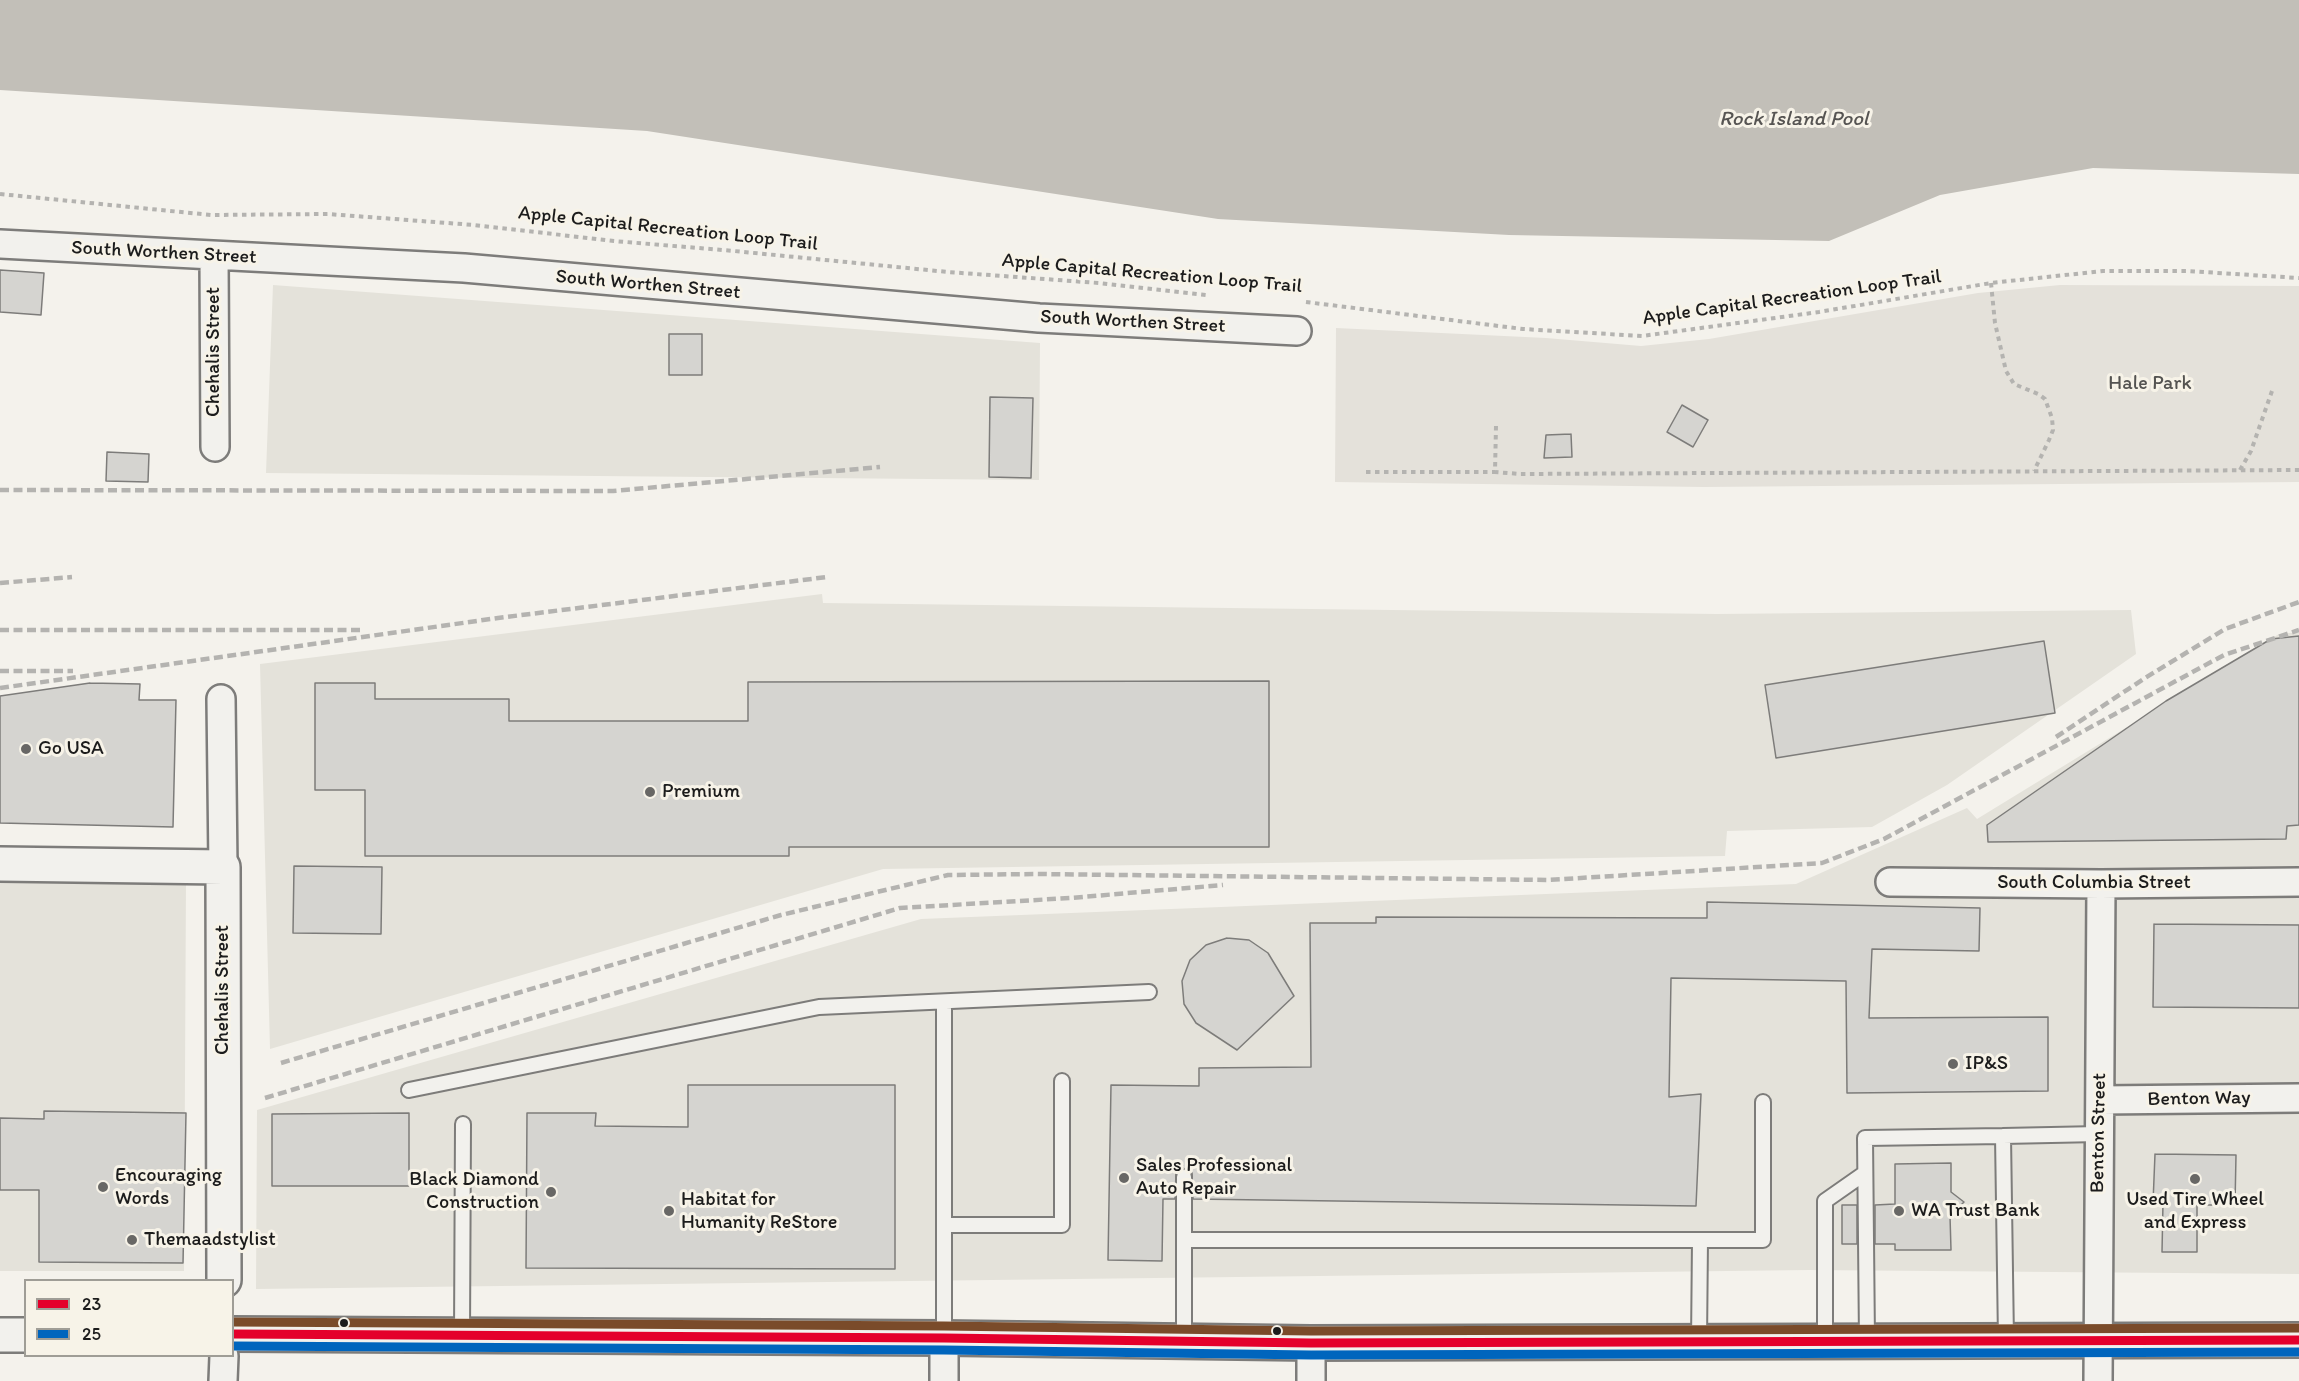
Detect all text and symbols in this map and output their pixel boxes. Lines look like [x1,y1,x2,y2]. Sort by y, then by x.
water label: Rock Island Pool [1719,107,1869,133]
street label: Apple Capital Recreation Loop Trail [517,201,819,257]
street label: South Worthen Street [71,236,257,270]
street label: Apple Capital Recreation Loop Trail [1001,249,1303,299]
street label: South Worthen Street [555,265,741,305]
street label: Apple Capital Recreation Loop Trail [1641,265,1943,331]
street label: Chehalis Street [202,287,226,417]
street label: South Worthen Street [1040,305,1226,339]
park label: Hale Park [2108,372,2192,396]
place label: Go USA [38,737,104,761]
marker: Go USA [19,742,33,756]
place label: Premium [662,780,740,804]
marker: Premium [643,785,657,799]
street label: South Columbia Street [1997,871,2191,895]
street label: Chehalis Street [211,925,235,1055]
place label: IP&S [1965,1052,2008,1076]
marker: IP&S [1946,1057,1960,1071]
street label: Benton Street [2086,1073,2112,1193]
street label: Benton Way [2147,1086,2251,1112]
place label: Sales Professional Auto Repair [1136,1154,1292,1201]
place label: Encouraging Words [115,1164,222,1211]
place label: Black Diamond Construction [409,1168,539,1215]
marker: Sales Professional Auto Repair [1117,1171,1131,1185]
marker: Used Tire Wheel and Express [2188,1172,2202,1186]
marker: Encouraging Words [96,1180,110,1194]
marker: Black Diamond Construction [544,1185,558,1199]
place label: Habitat for Humanity ReStore [681,1188,837,1235]
place label: Used Tire Wheel and Express [2126,1188,2264,1235]
place label: WA Trust Bank [1911,1199,2040,1223]
marker: Habitat for Humanity ReStore [662,1204,676,1218]
marker: WA Trust Bank [1892,1204,1906,1218]
place label: Themaadstylist [144,1228,276,1252]
marker: Themaadstylist [125,1233,139,1247]
legend [24,1279,234,1357]
text: 23 [82,1293,101,1315]
unlabelled marker [338,1317,350,1329]
text: 25 [82,1323,101,1345]
unlabelled marker [1271,1325,1283,1337]

